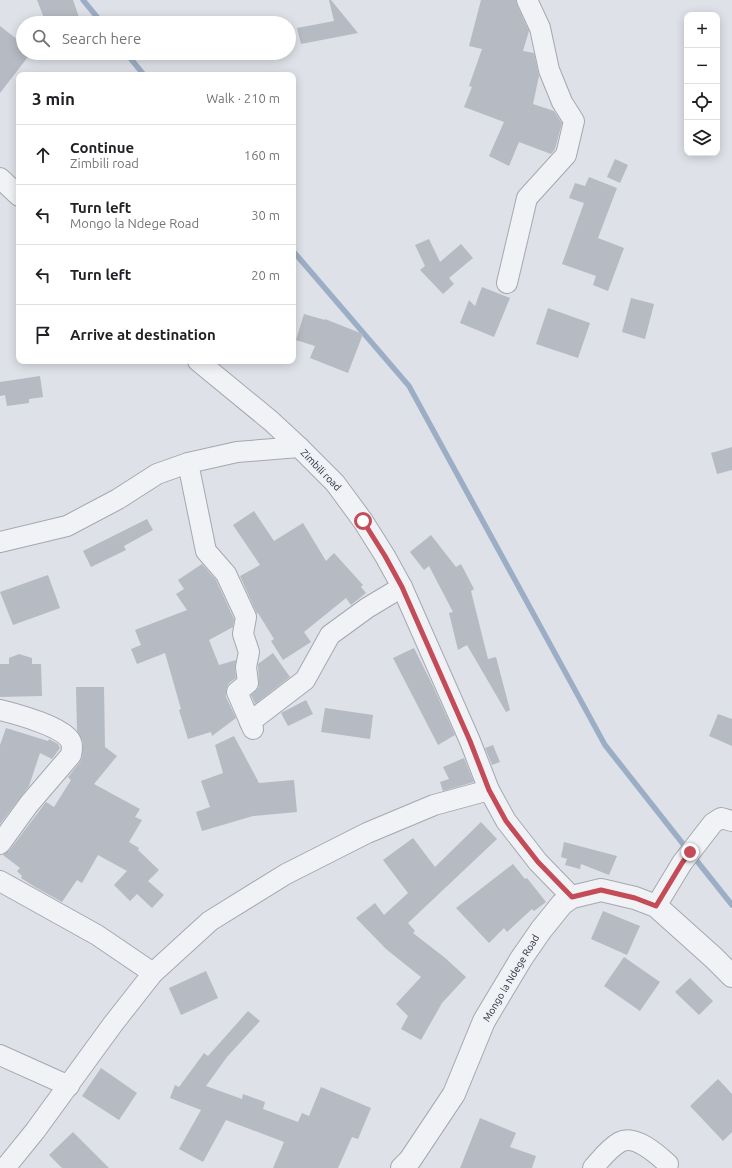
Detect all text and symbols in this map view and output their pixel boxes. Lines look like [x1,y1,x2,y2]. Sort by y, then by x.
map controls [684,12,720,156]
button: + [684,12,720,48]
search box [16,16,296,60]
icon: search [30,27,52,49]
text: Search here [62,30,141,47]
button: − [684,48,720,84]
button: locate [684,84,720,120]
text: 3 min [32,89,75,108]
text: Walk · 210 m [206,91,280,105]
button: layers [684,120,720,156]
text: Continue [70,139,134,156]
icon: ahead [32,144,54,166]
text: 160 m [244,148,280,162]
text: Zimbili road [70,156,139,170]
text: Turn left [70,199,131,216]
icon: left [32,204,54,226]
text: 30 m [251,208,280,222]
text: Mongo la Ndege Road [70,216,199,230]
icon: left [32,264,54,286]
text: Turn left [70,266,131,283]
text: 20 m [251,268,280,282]
icon: arrive [32,324,54,346]
text: Arrive at destination [70,326,216,343]
street label: Zimbili road [299,447,343,493]
route start [354,512,372,530]
route end [681,843,699,861]
street label: Mongo la Ndege Road [481,932,541,1023]

